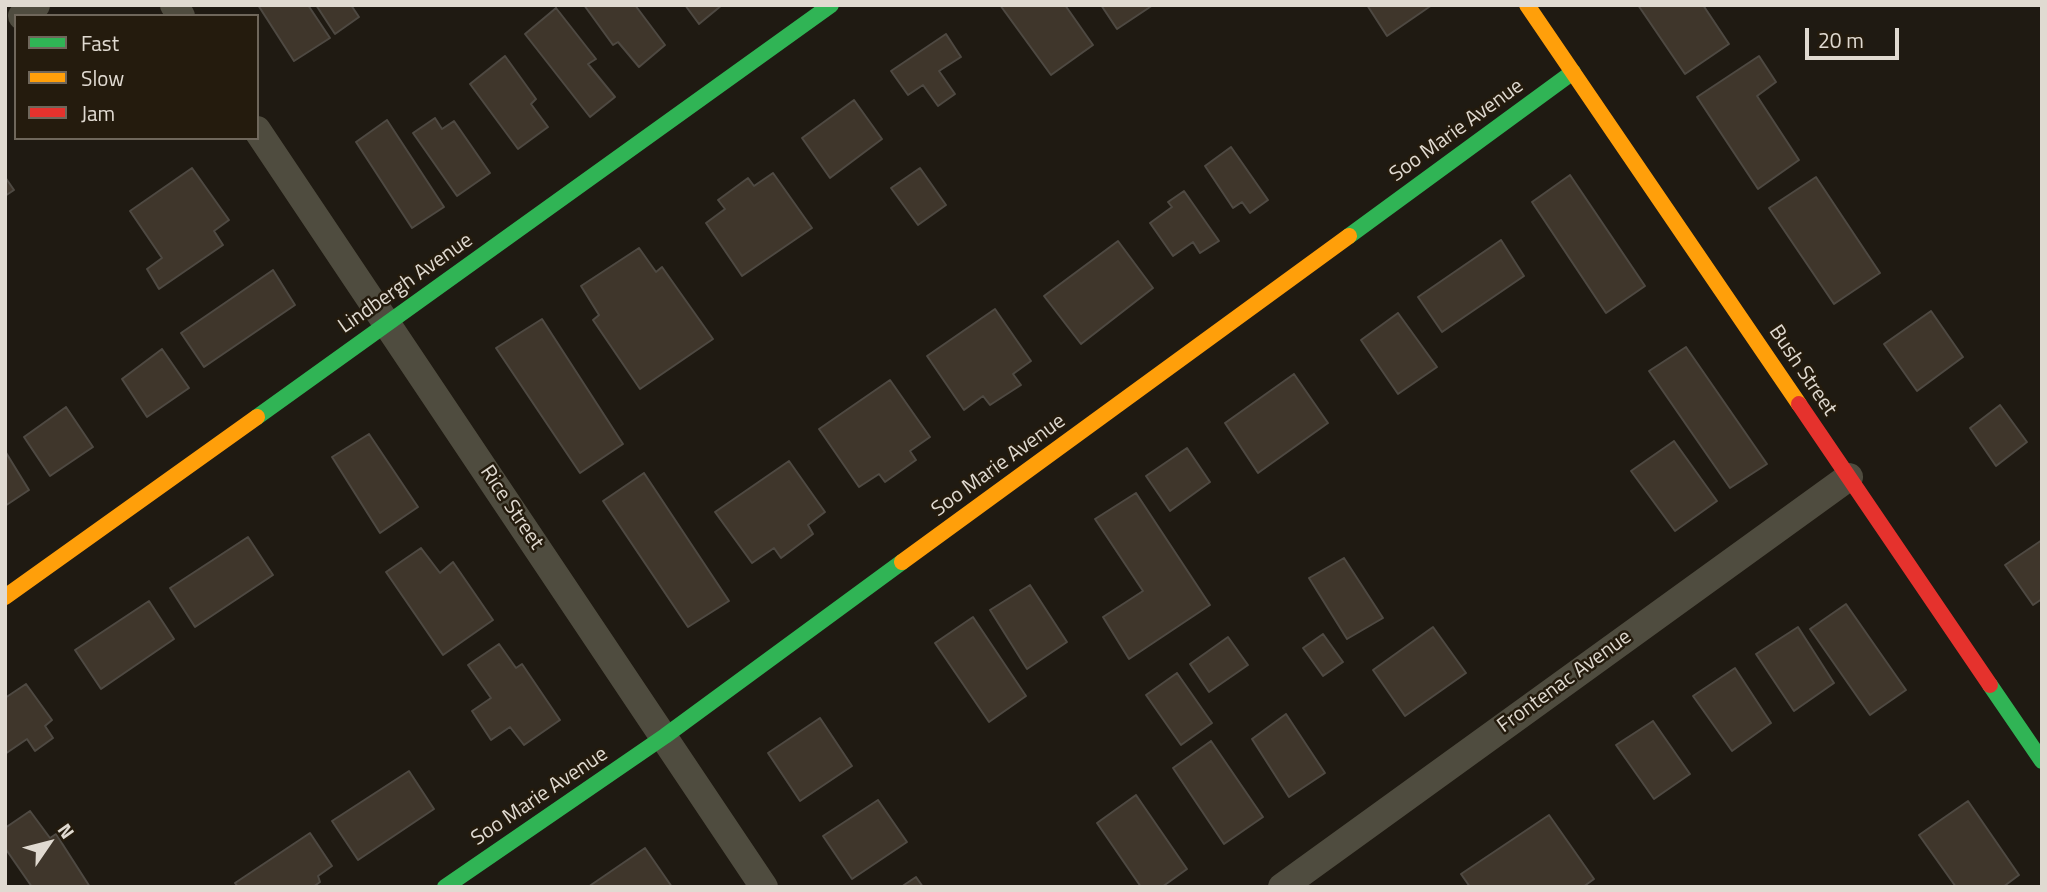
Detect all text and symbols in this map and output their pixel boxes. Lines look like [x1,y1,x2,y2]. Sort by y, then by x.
legend [14,14,259,140]
scale bar [1809,14,1904,58]
text: 20 m [1818,24,1864,56]
text: Fast [81,27,119,59]
text: Slow [81,62,124,94]
street label: Soo Marie Avenue [1385,74,1529,188]
text: Jam [81,97,115,129]
street label: Lindbergh Avenue [334,228,478,340]
street label: Bush Street [1763,321,1841,421]
street label: Soo Marie Avenue [927,409,1071,523]
street label: Rice Street [474,461,548,555]
street label: Frontenac Avenue [1493,625,1637,739]
street label: Soo Marie Avenue [467,742,613,852]
north arrow [14,808,84,878]
text: N [51,817,82,844]

